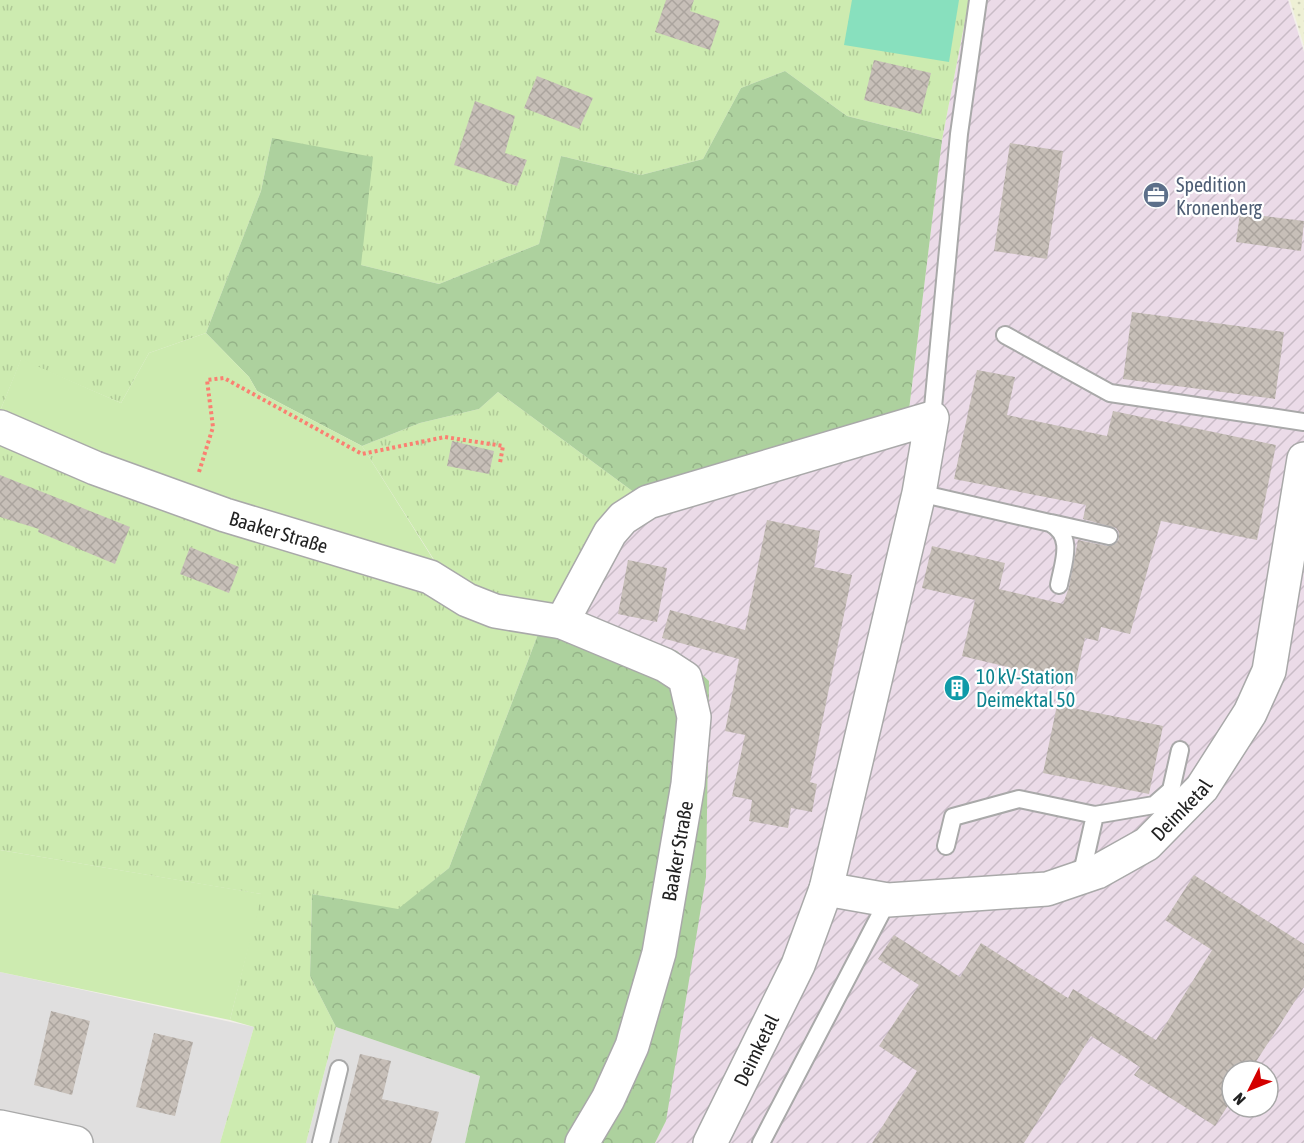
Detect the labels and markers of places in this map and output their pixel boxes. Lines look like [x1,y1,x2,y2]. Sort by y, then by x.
place label: Spedition Kronenberg [1176,173,1262,219]
office icon: Spedition Kronenberg [1141,180,1171,210]
place label: 10 kV-Station Deimektal 50 [976,665,1075,711]
building icon: 10 kV-Station Deimektal 50 [942,673,972,703]

